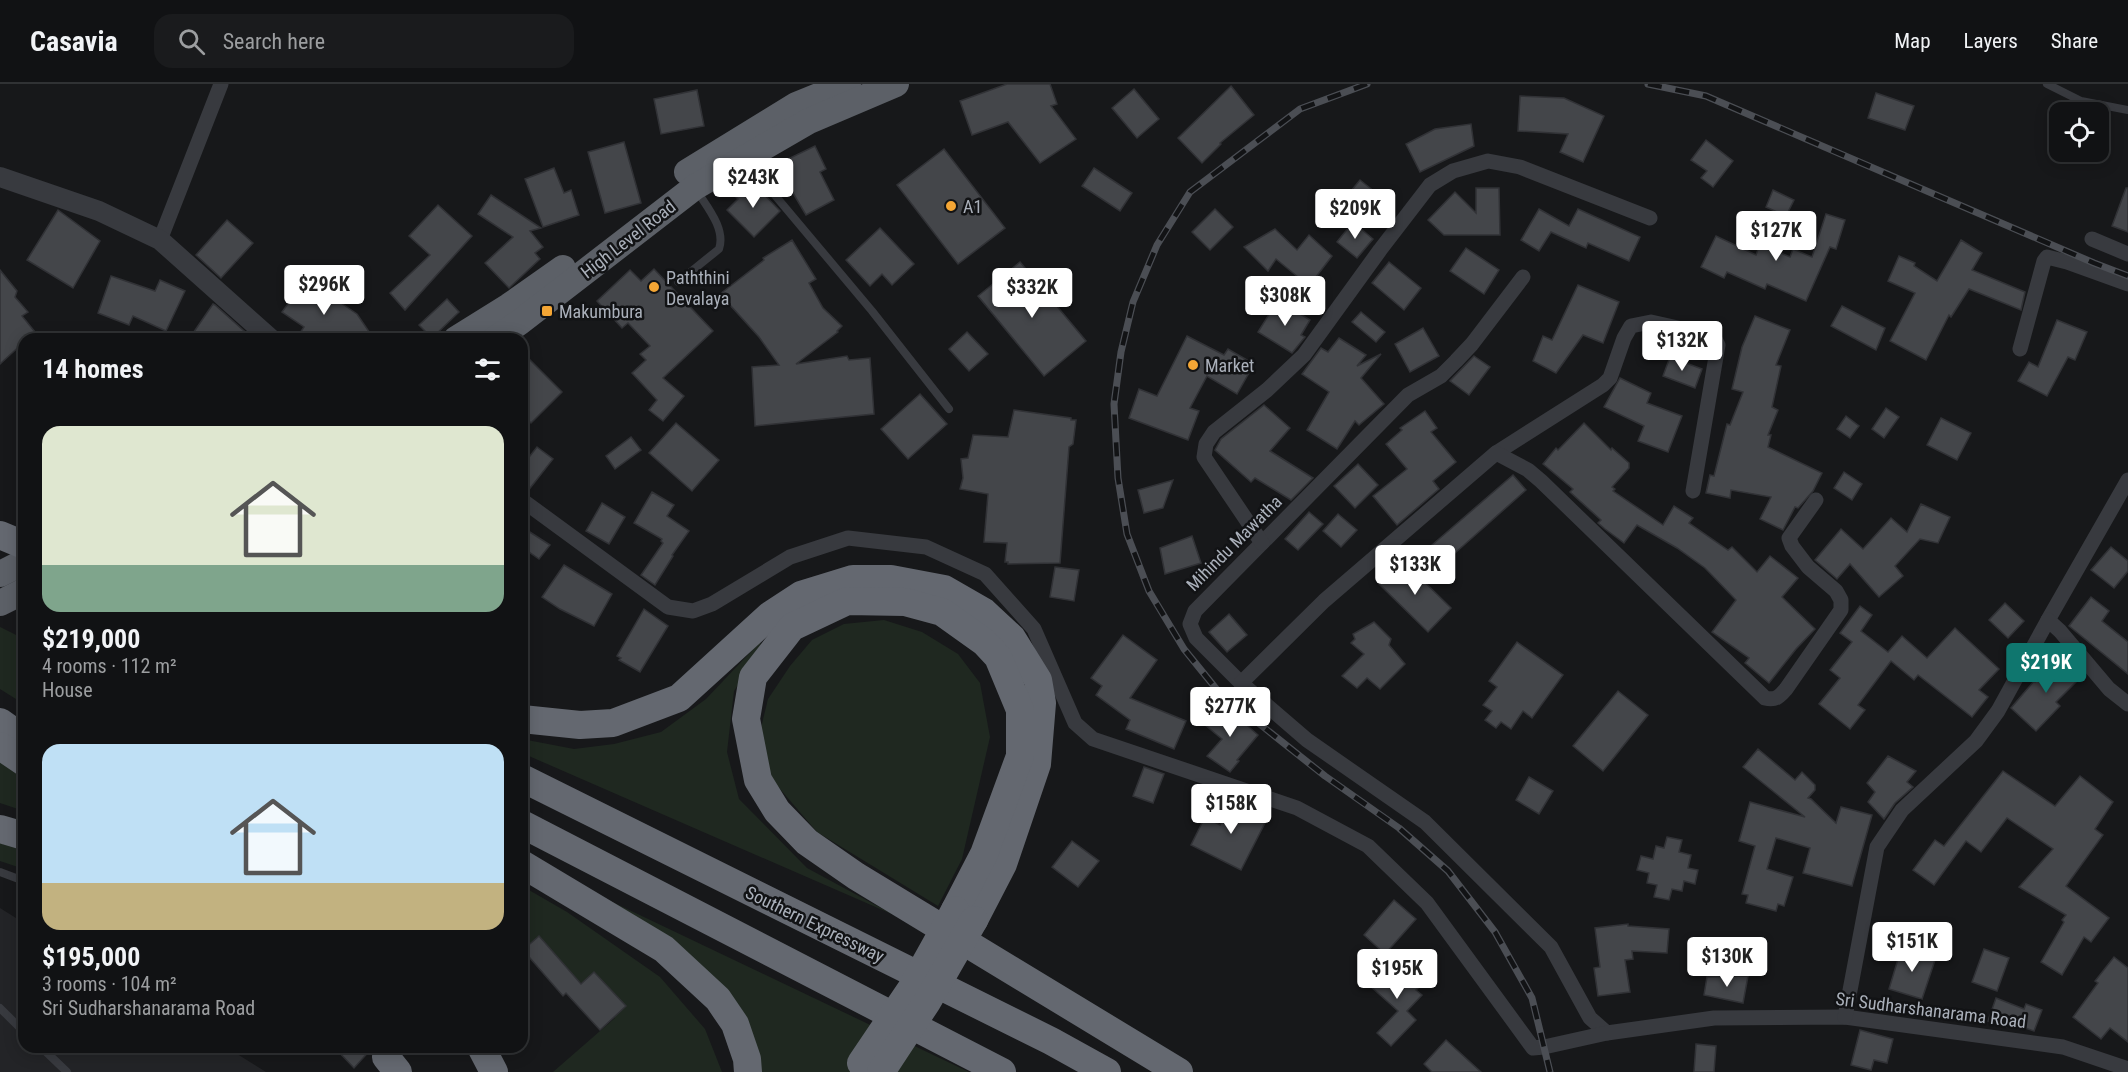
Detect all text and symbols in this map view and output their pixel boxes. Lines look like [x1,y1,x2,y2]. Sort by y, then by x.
search box [154,14,574,68]
text: Casavia [30,25,118,58]
icon: search [175,25,208,58]
text: Search here [223,29,325,54]
text: Map [1894,29,1931,53]
text: Layers [1964,29,2018,53]
text: Share [2051,29,2098,53]
map controls [2049,102,2109,162]
button: locate [2049,102,2109,162]
pin: $243K [711,158,795,209]
text: $243K [727,165,779,189]
pin: $209K [1313,189,1397,240]
street label: High Level Road [576,196,680,282]
place label: A1 [963,196,982,217]
text: $209K [1329,196,1381,220]
marker: A1 [944,199,958,213]
pin: $127K [1734,211,1818,262]
text: $127K [1750,218,1802,242]
pin: $296K [282,265,366,316]
place label: Paththini Devalaya [666,267,730,309]
pin: $332K [990,268,1074,319]
text: $296K [298,272,350,296]
text: $332K [1006,275,1058,299]
pin: $308K [1243,276,1327,327]
marker: Paththini Devalaya [647,280,661,294]
text: $308K [1259,283,1311,307]
place label: Makumbura [559,301,643,322]
marker: Makumbura [540,304,554,318]
pin: $132K [1640,321,1724,372]
text: $132K [1656,328,1708,352]
icon: filters [471,353,504,386]
text: 14 homes [42,354,144,384]
place label: Market [1205,355,1254,376]
marker: Market [1186,358,1200,372]
icon: home [219,465,327,573]
street label: Mihindu Mawatha [1182,491,1286,595]
pin: $133K [1373,545,1457,596]
text: $133K [1389,552,1441,576]
text: $219,000 [42,624,140,654]
pin: $219K [2004,643,2088,694]
text: $219K [2020,650,2072,674]
text: 4 rooms · 112 m² [42,654,177,678]
text: House [42,678,93,702]
pin: $277K [1188,687,1272,738]
text: $277K [1204,694,1256,718]
icon: home [219,783,327,891]
pin: $158K [1189,784,1273,835]
text: $158K [1205,791,1257,815]
street label: Southern Expressway [742,881,888,967]
pin: $151K [1870,922,1954,973]
text: $151K [1886,929,1938,953]
pin: $130K [1685,937,1769,988]
text: $195,000 [42,942,140,972]
text: $130K [1701,944,1753,968]
pin: $195K [1355,949,1439,1000]
text: $195K [1371,956,1423,980]
text: 3 rooms · 104 m² [42,972,177,996]
street label: Sri Sudharshanarama Road [1834,988,2028,1032]
text: Sri Sudharshanarama Road [42,996,255,1020]

